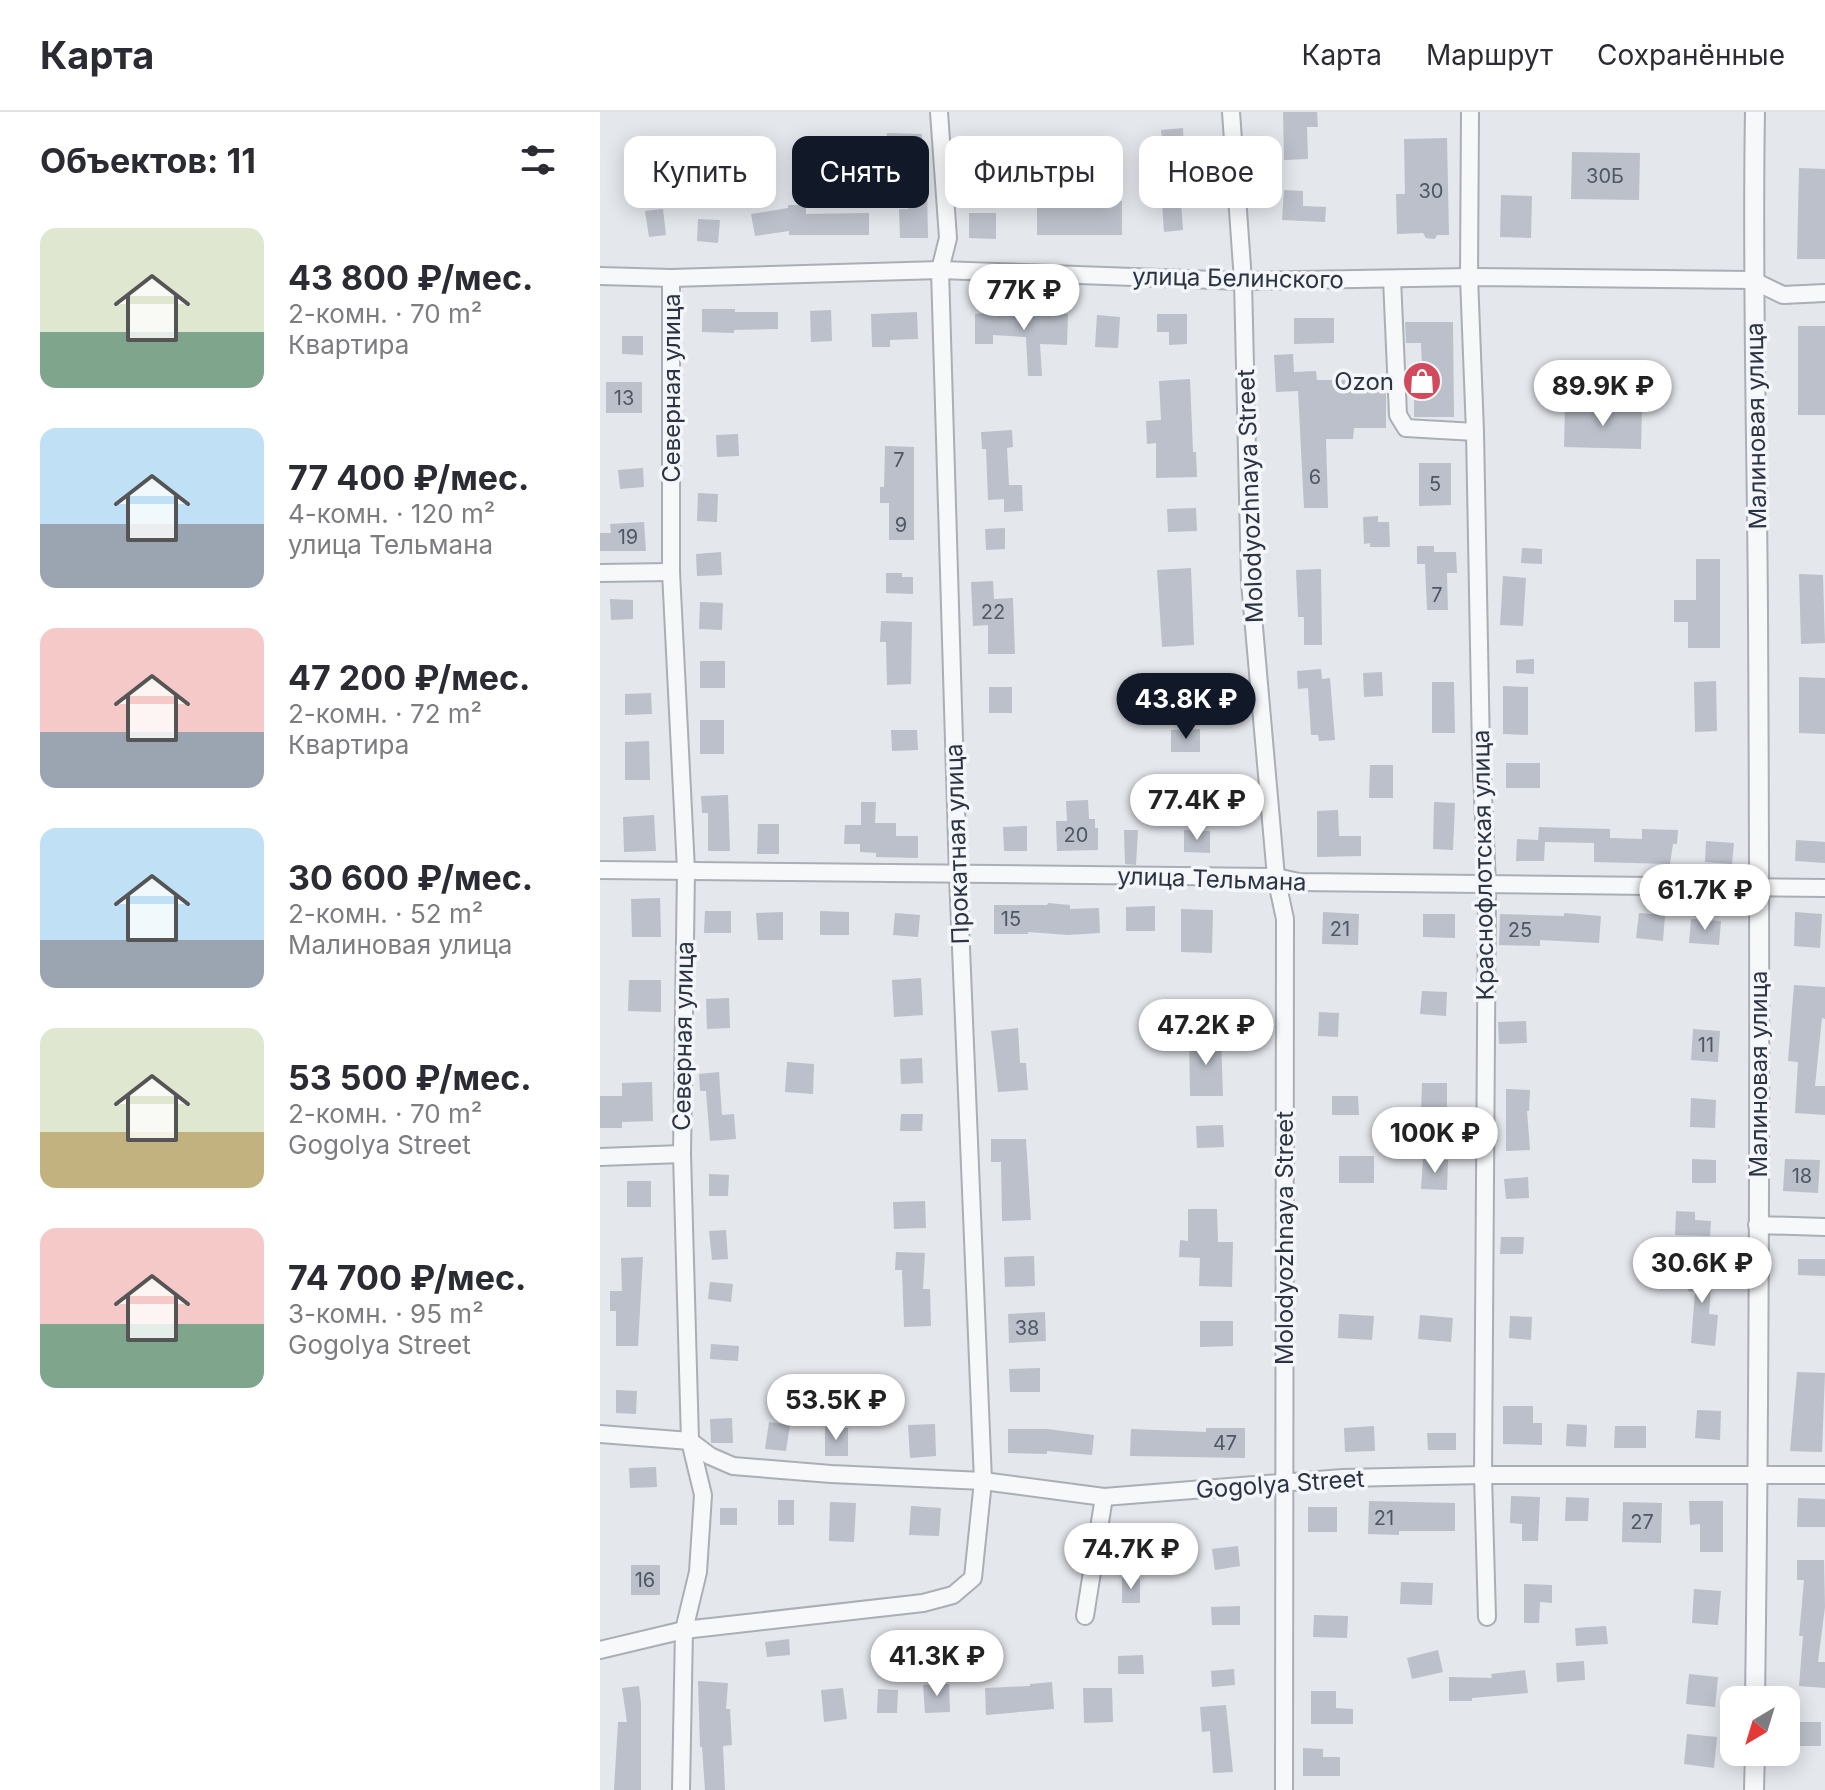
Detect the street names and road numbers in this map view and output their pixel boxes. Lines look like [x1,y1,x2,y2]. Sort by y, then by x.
street label: улица Белинского [1132,262,1344,294]
street label: Северная улица [657,293,686,483]
street label: Малиновая улица [1740,322,1772,530]
street label: Molodyozhnaya Street [1231,368,1269,624]
street label: Краснофлотская улица [1466,729,1500,1001]
street label: Прокатная улица [939,743,975,945]
street label: улица Тельмана [1117,861,1307,897]
street label: Северная улица [667,941,699,1131]
street label: Малиновая улица [1744,970,1773,1178]
street label: Molodyozhnaya Street [1270,1111,1299,1365]
street label: Gogolya Street [1195,1464,1365,1504]

